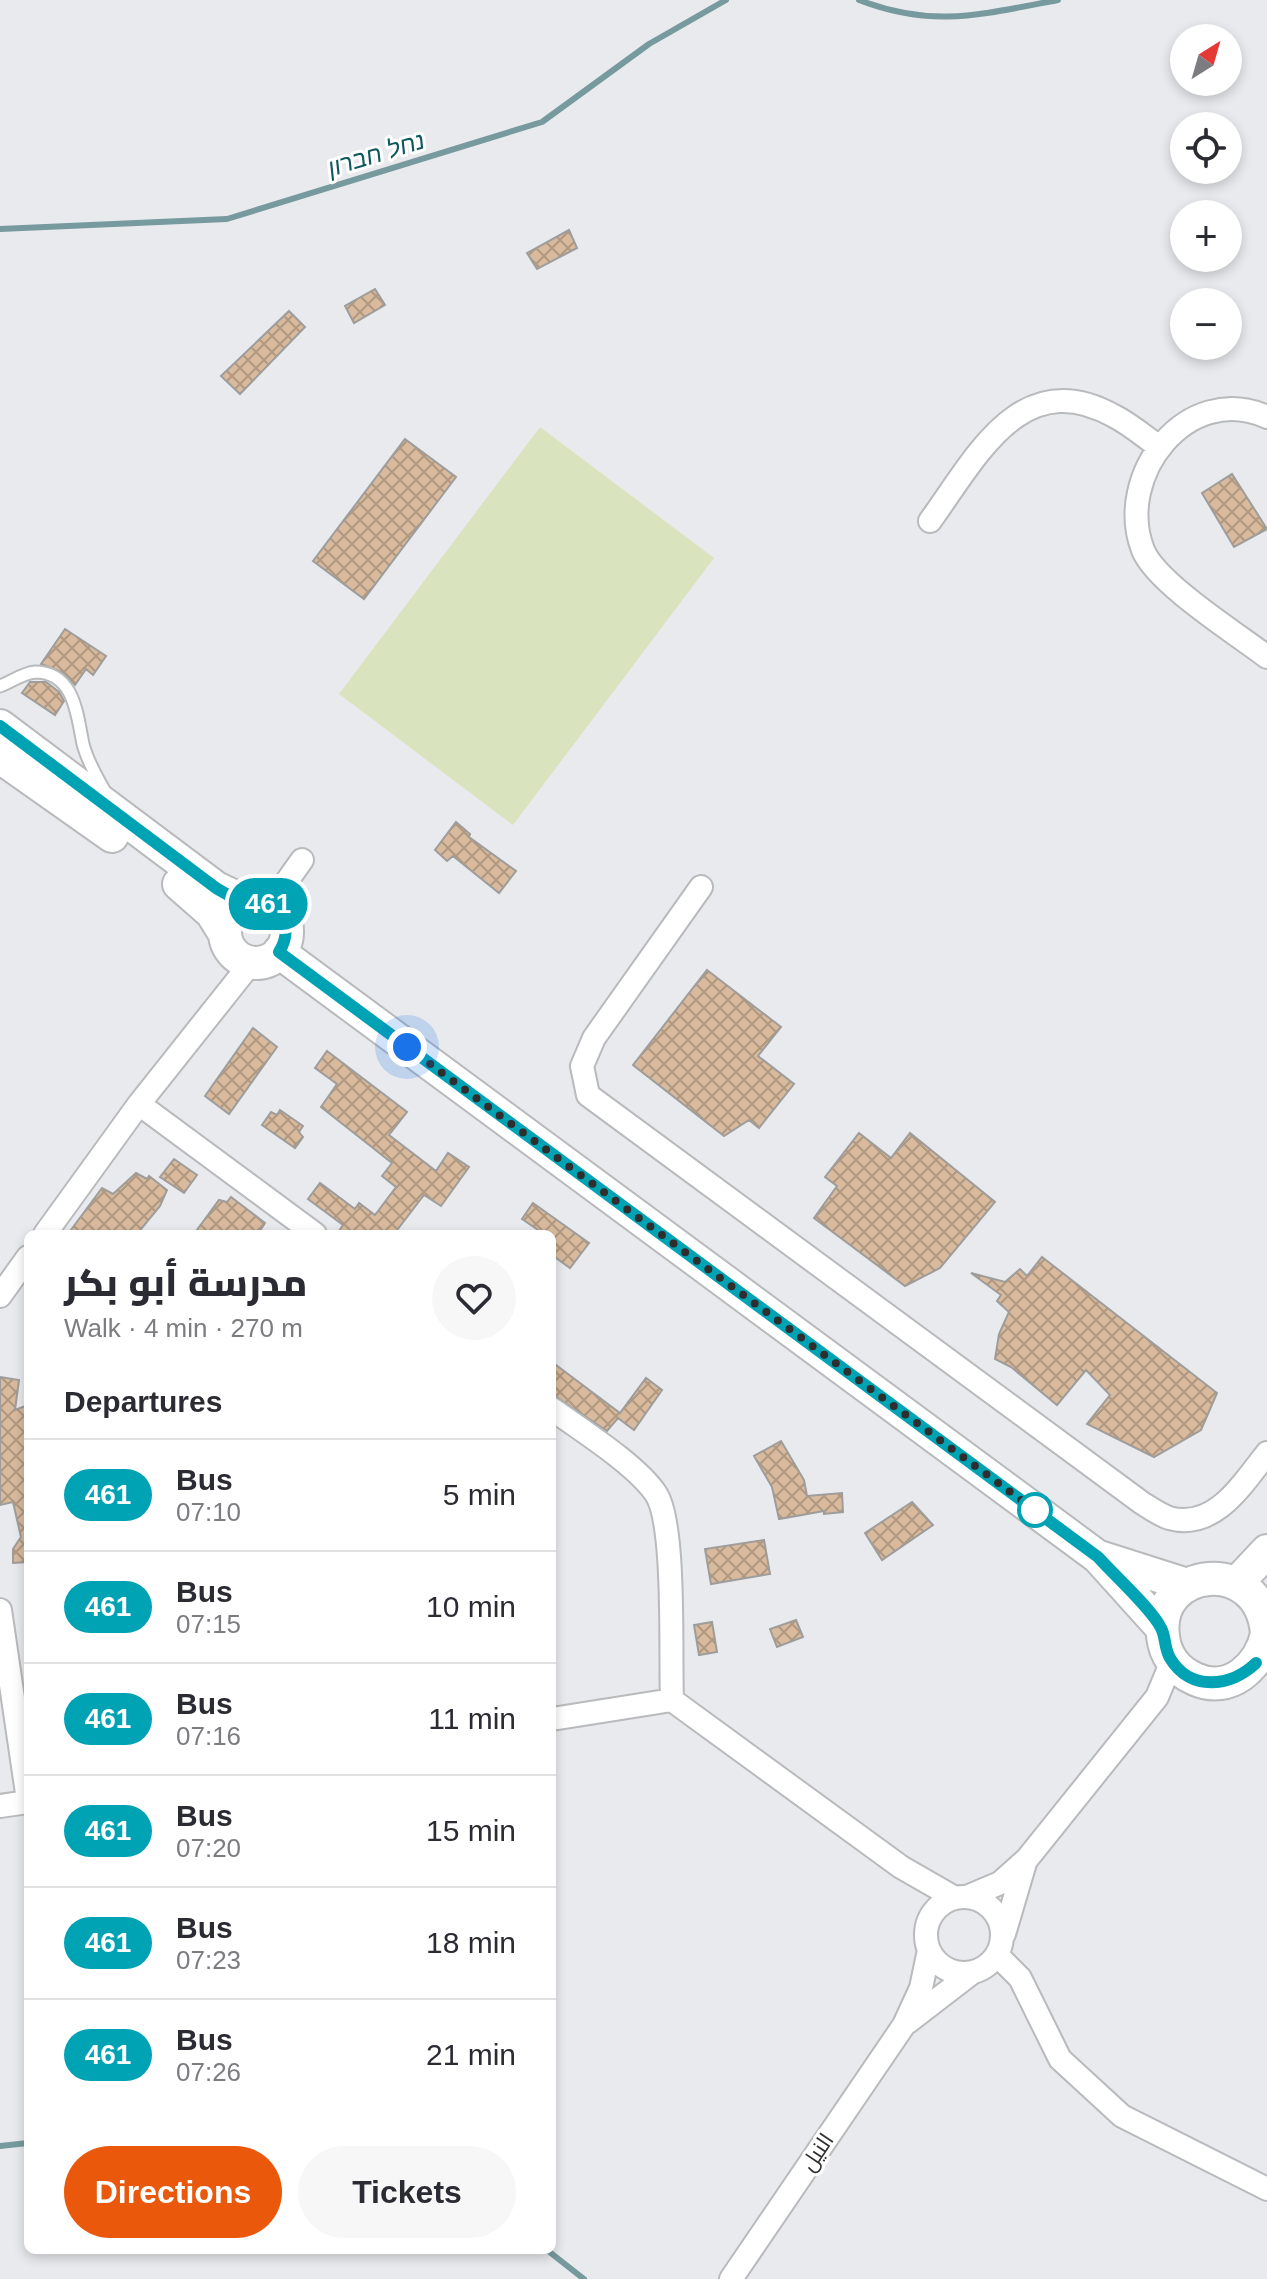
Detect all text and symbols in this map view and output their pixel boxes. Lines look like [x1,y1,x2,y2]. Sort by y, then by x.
north arrow [1170,24,1242,96]
map controls [1170,24,1242,360]
button: locate [1170,112,1242,184]
water label: נחל חברון [323,126,428,182]
button: + [1170,200,1242,272]
button: − [1170,288,1242,360]
line badge: 461 [222,878,314,930]
text: 461 [245,888,291,919]
your location [387,1027,427,1067]
button: heart [432,1256,516,1340]
text: مدرسة أبو بكر [64,1262,307,1304]
text: Walk · 4 min · 270 m [64,1313,303,1343]
text: Departures [64,1385,222,1418]
text: Bus [176,1463,233,1496]
text: 5 min [443,1478,516,1511]
text: 461 [85,1479,131,1510]
unlabelled marker [1018,1493,1052,1527]
text: 07:10 [176,1497,241,1527]
text: Bus [176,1575,233,1608]
text: 10 min [426,1590,516,1623]
text: 461 [85,1591,131,1622]
text: 07:15 [176,1609,241,1639]
text: Bus [176,1687,233,1720]
text: 11 min [428,1702,516,1735]
text: 461 [85,1703,131,1734]
text: 07:16 [176,1721,241,1751]
text: Bus [176,1799,233,1832]
text: 15 min [426,1814,516,1847]
text: 461 [85,1815,131,1846]
text: 07:20 [176,1833,241,1863]
text: Bus [176,1911,233,1944]
text: 18 min [426,1926,516,1959]
text: 461 [85,1927,131,1958]
text: 07:23 [176,1945,241,1975]
text: Bus [176,2023,233,2056]
text: 21 min [426,2038,516,2071]
text: 461 [85,2039,131,2070]
text: 07:26 [176,2057,241,2087]
street label: النيل [795,2128,839,2176]
button: Directions [64,2146,282,2238]
button: Tickets [298,2146,516,2238]

